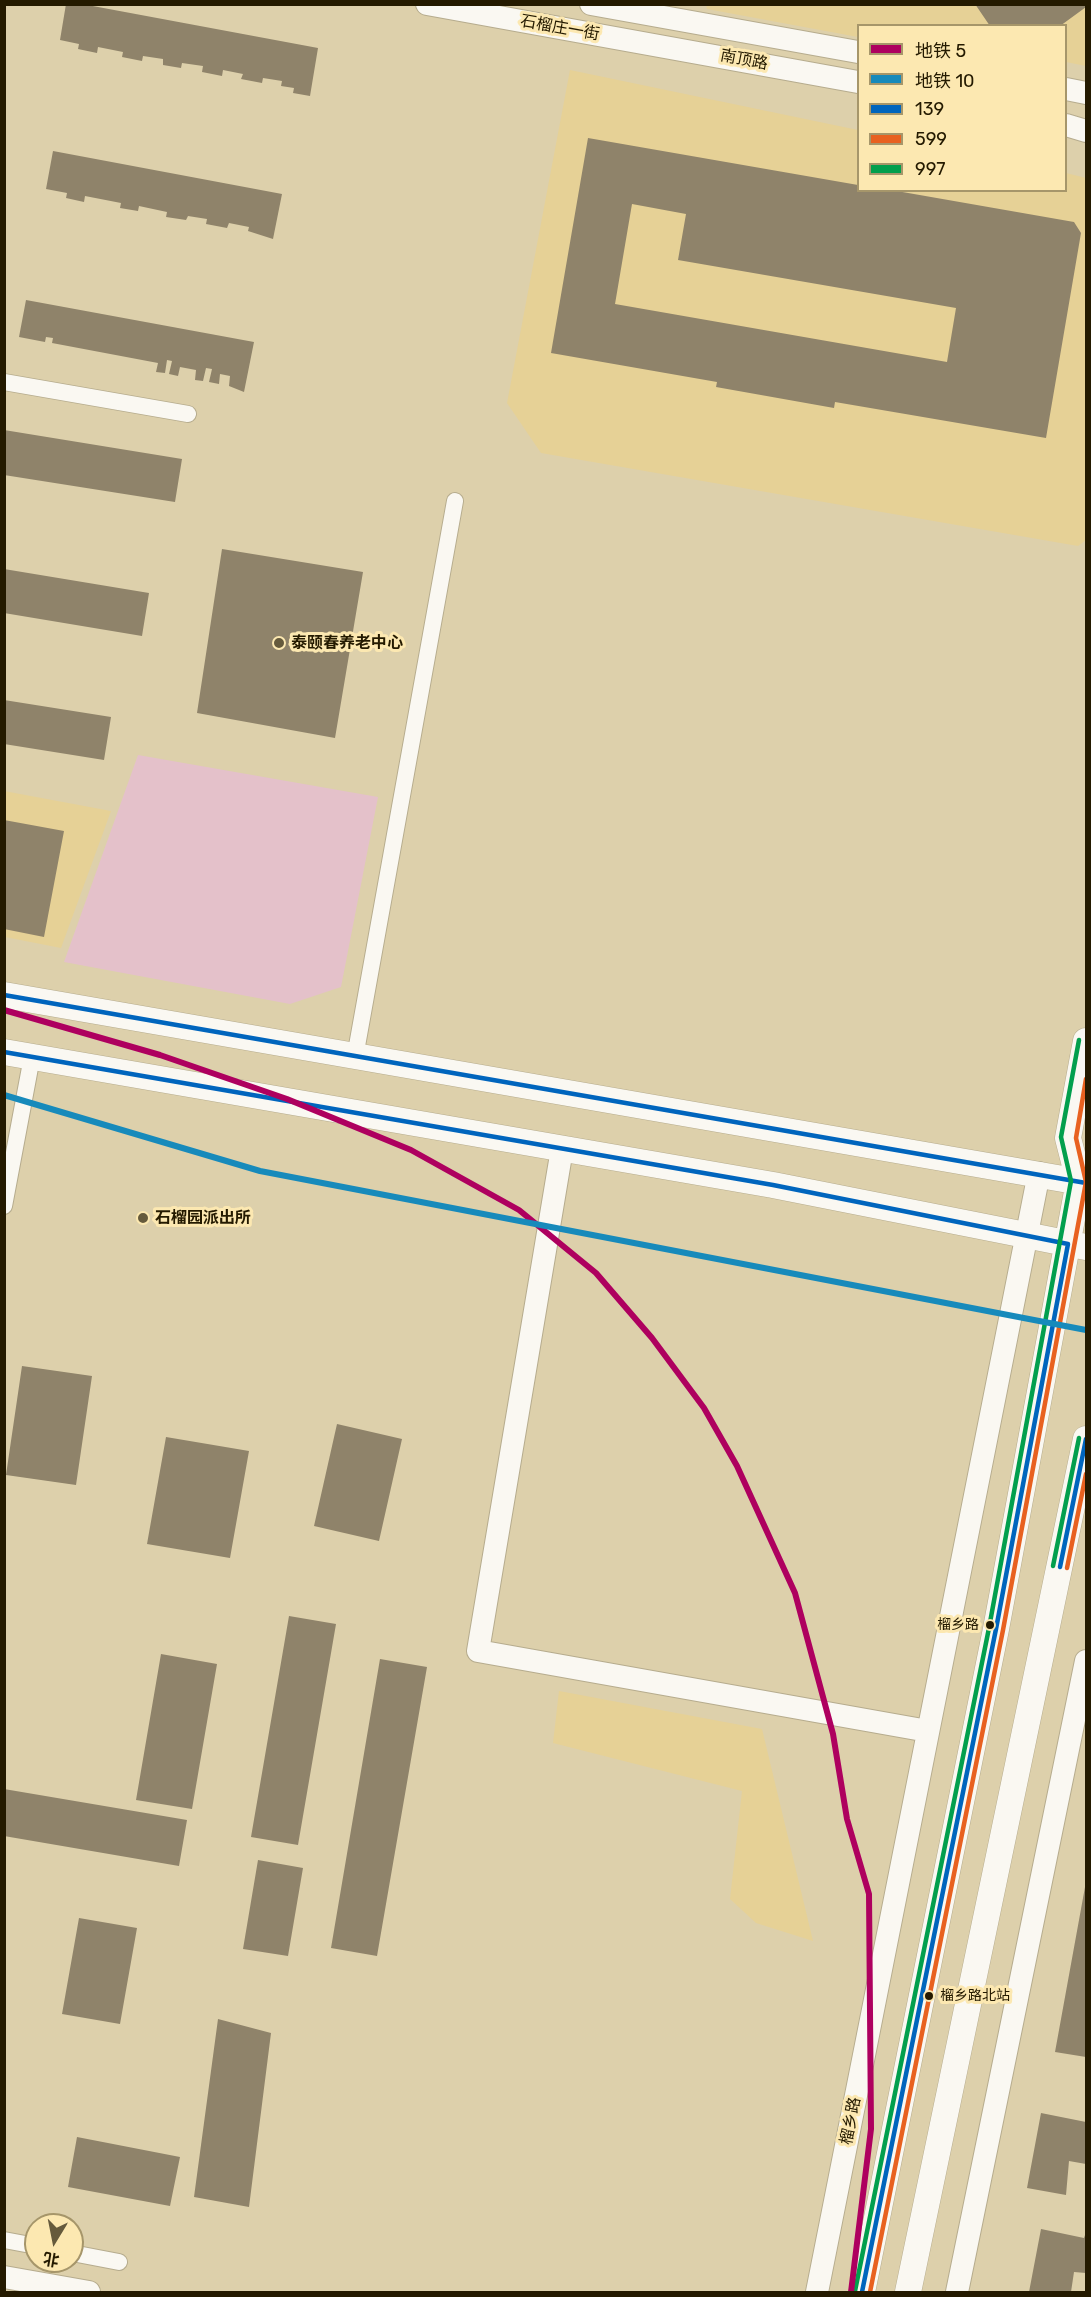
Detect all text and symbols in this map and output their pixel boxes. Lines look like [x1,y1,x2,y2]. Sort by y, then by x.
street label: 石榴庄一街 [519,12,601,44]
legend [857,24,1067,192]
text: 地铁 5 [915,40,966,62]
street label: 南顶路 [719,46,769,74]
text: 地铁 10 [915,70,975,92]
text: 139 [915,98,944,120]
text: 599 [915,128,947,150]
text: 997 [915,158,946,180]
place label: 泰颐春养老中心 [291,633,403,653]
marker: 泰颐春养老中心 [272,636,286,650]
place label: 石榴园派出所 [155,1208,251,1228]
marker: 石榴园派出所 [136,1211,150,1225]
place label: 榴乡路 [937,1617,979,1633]
marker: 榴乡路 [984,1619,996,1631]
place label: 榴乡路北站 [940,1988,1010,2004]
marker: 榴乡路北站 [923,1990,935,2002]
street label: 榴乡路 [837,2096,865,2146]
north arrow [24,2213,84,2273]
text: 北 [42,2249,61,2270]

